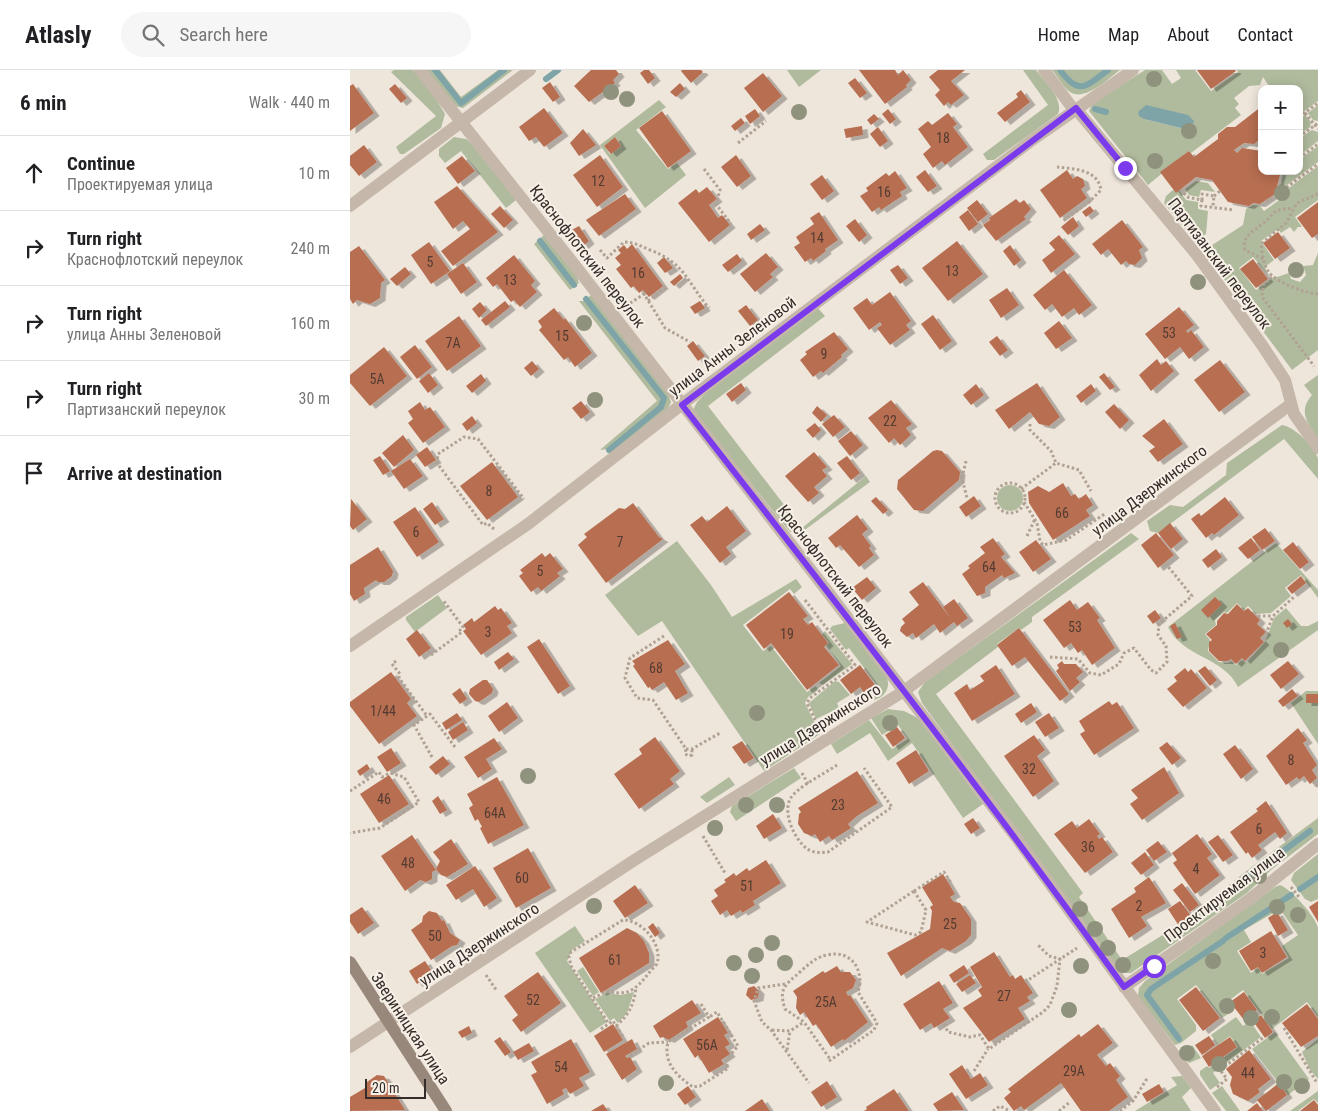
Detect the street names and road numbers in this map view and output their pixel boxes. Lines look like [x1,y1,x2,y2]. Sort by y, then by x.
street label: Краснофлотский переулок [526,181,650,332]
street label: Партизанский переулок [1164,194,1275,333]
street label: улица Анны Зеленовой [665,292,800,400]
street label: улица Дзержинского [1088,441,1211,540]
street label: Краснофлотский переулок [774,501,898,652]
street label: улица Дзержинского [756,680,884,769]
street label: Проектируемая улица [1160,843,1288,946]
street label: улица Дзержинского [416,899,543,990]
street label: Звериницкая улица [367,969,454,1088]

